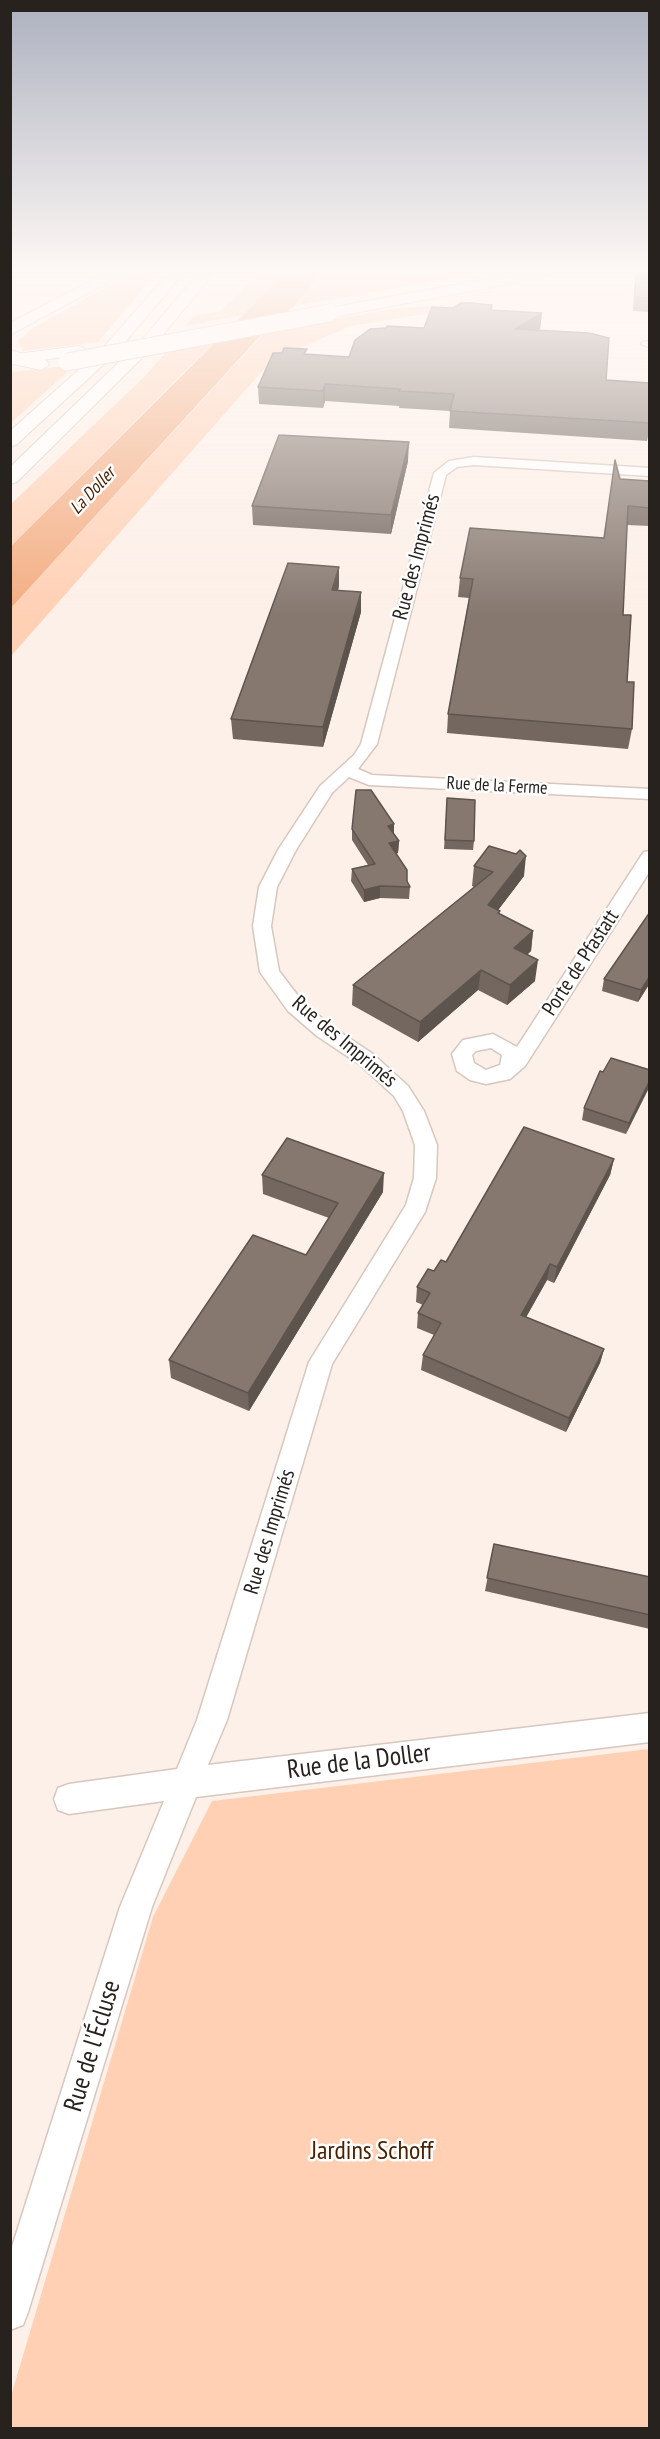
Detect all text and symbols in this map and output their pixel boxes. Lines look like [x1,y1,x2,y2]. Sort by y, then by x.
water label: La Doller [66,463,120,519]
street label: Rue des Imprimés [388,491,446,623]
street label: Rue de la Ferme [446,773,548,799]
street label: Porte de Pfastatt [537,905,625,1021]
street label: Rue des Imprimés [286,991,402,1093]
street label: Rue des Imprimés [239,1467,301,1597]
street label: Rue de la Doller [285,1738,433,1786]
street label: Rue de l'Écluse [58,1977,128,2115]
park label: Jardins Schoff [311,2136,433,2168]

